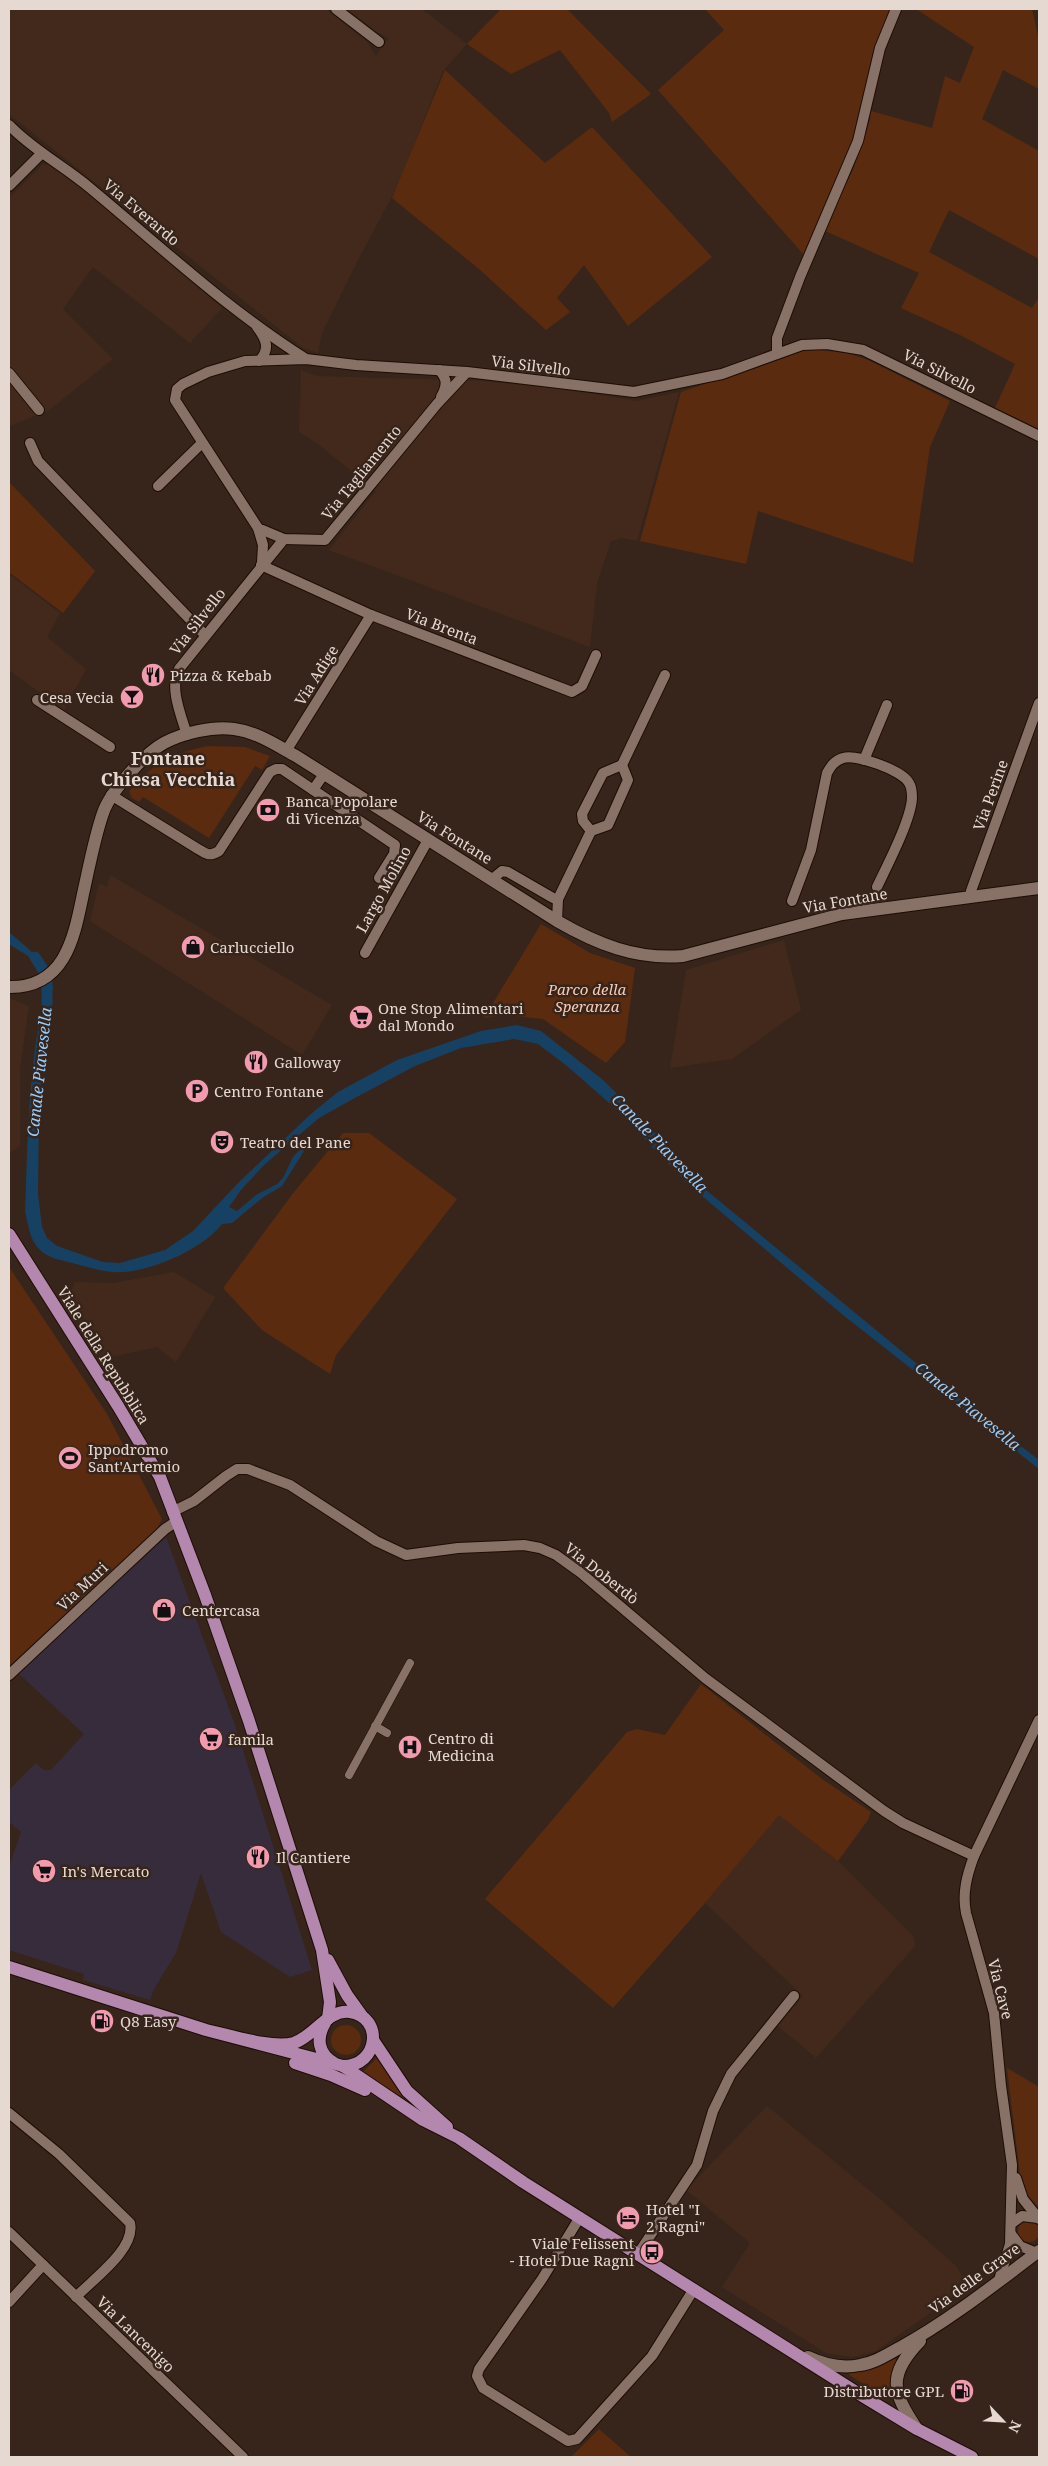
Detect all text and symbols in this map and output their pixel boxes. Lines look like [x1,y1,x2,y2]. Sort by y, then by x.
street label: Via Everardo [100,174,184,250]
street label: Via Silvello [900,344,980,398]
street label: Via Silvello [490,350,572,380]
street label: Via Tagliamento [317,421,405,523]
street label: Via Silvello [165,584,229,658]
street label: Via Brenta [403,603,481,649]
street label: Via Adige [290,641,342,709]
restaurant icon: Pizza & Kebab [140,662,166,688]
place label: Pizza & Kebab [170,665,272,685]
bar icon: Cesa Vecia [119,684,145,710]
place label: Cesa Vecia [40,687,114,707]
district label: Fontane Chiesa Vecchia [101,746,236,791]
street label: Via Perine [968,757,1012,833]
place label: Banca Popolare di Vicenza [286,791,397,828]
bank icon: Banca Popolare di Vicenza [255,797,281,823]
street label: Via Fontane [414,806,496,868]
street label: Largo Molino [351,842,415,936]
street label: Via Fontane [801,883,889,917]
shop icon: Carlucciello [180,934,206,960]
place label: Carlucciello [210,937,294,957]
park label: Parco della Speranza [547,979,627,1016]
place label: One Stop Alimentari dal Mondo [378,998,524,1035]
supermarket icon: One Stop Alimentari dal Mondo [348,1004,374,1030]
water label: Canale Piavesella [21,1006,57,1138]
restaurant icon: Galloway [243,1049,269,1075]
place label: Galloway [274,1052,341,1072]
parking icon: Centro Fontane [184,1078,210,1104]
place label: Centro Fontane [214,1081,324,1101]
water label: Canale Piavesella [607,1089,714,1198]
theatre icon: Teatro del Pane [209,1129,235,1155]
place label: Teatro del Pane [240,1132,351,1152]
street label: Viale della Repubblica [53,1282,155,1428]
water label: Canale Piavesella [911,1357,1026,1456]
place label: Ippodromo Sant'Artemio [88,1439,180,1476]
sports icon: Ippodromo Sant'Artemio [57,1445,83,1471]
street label: Via Doberdò [561,1538,643,1608]
street label: Via Muri [52,1557,112,1615]
shop icon: Centercasa [151,1597,177,1623]
place label: Centercasa [182,1600,260,1620]
supermarket icon: famila [198,1726,224,1752]
place label: Centro di Medicina [428,1728,494,1765]
place label: famila [228,1729,274,1749]
hospital icon: Centro di Medicina [397,1734,423,1760]
restaurant icon: Il Cantiere [245,1844,271,1870]
place label: Il Cantiere [276,1847,351,1867]
supermarket icon: In's Mercato [31,1858,57,1884]
place label: In's Mercato [62,1861,149,1881]
street label: Via Cave [984,1957,1018,2021]
fuel station icon: Q8 Easy [89,2008,115,2034]
place label: Q8 Easy [120,2011,177,2031]
place label: Hotel "I 2 Ragni" [646,2199,705,2236]
hotel icon: Hotel "I 2 Ragni" [615,2205,641,2231]
place label: Viale Felissent - Hotel Due Ragni [510,2233,634,2270]
street label: Via delle Grave [924,2238,1024,2318]
bus stop icon: Viale Felissent - Hotel Due Ragni [639,2239,665,2265]
street label: Via Lancenigo [93,2292,179,2376]
fuel station icon: Distributore GPL [949,2378,975,2404]
place label: Distributore GPL [824,2381,944,2401]
north arrow [978,2396,1028,2446]
text: N [1004,2418,1026,2436]

